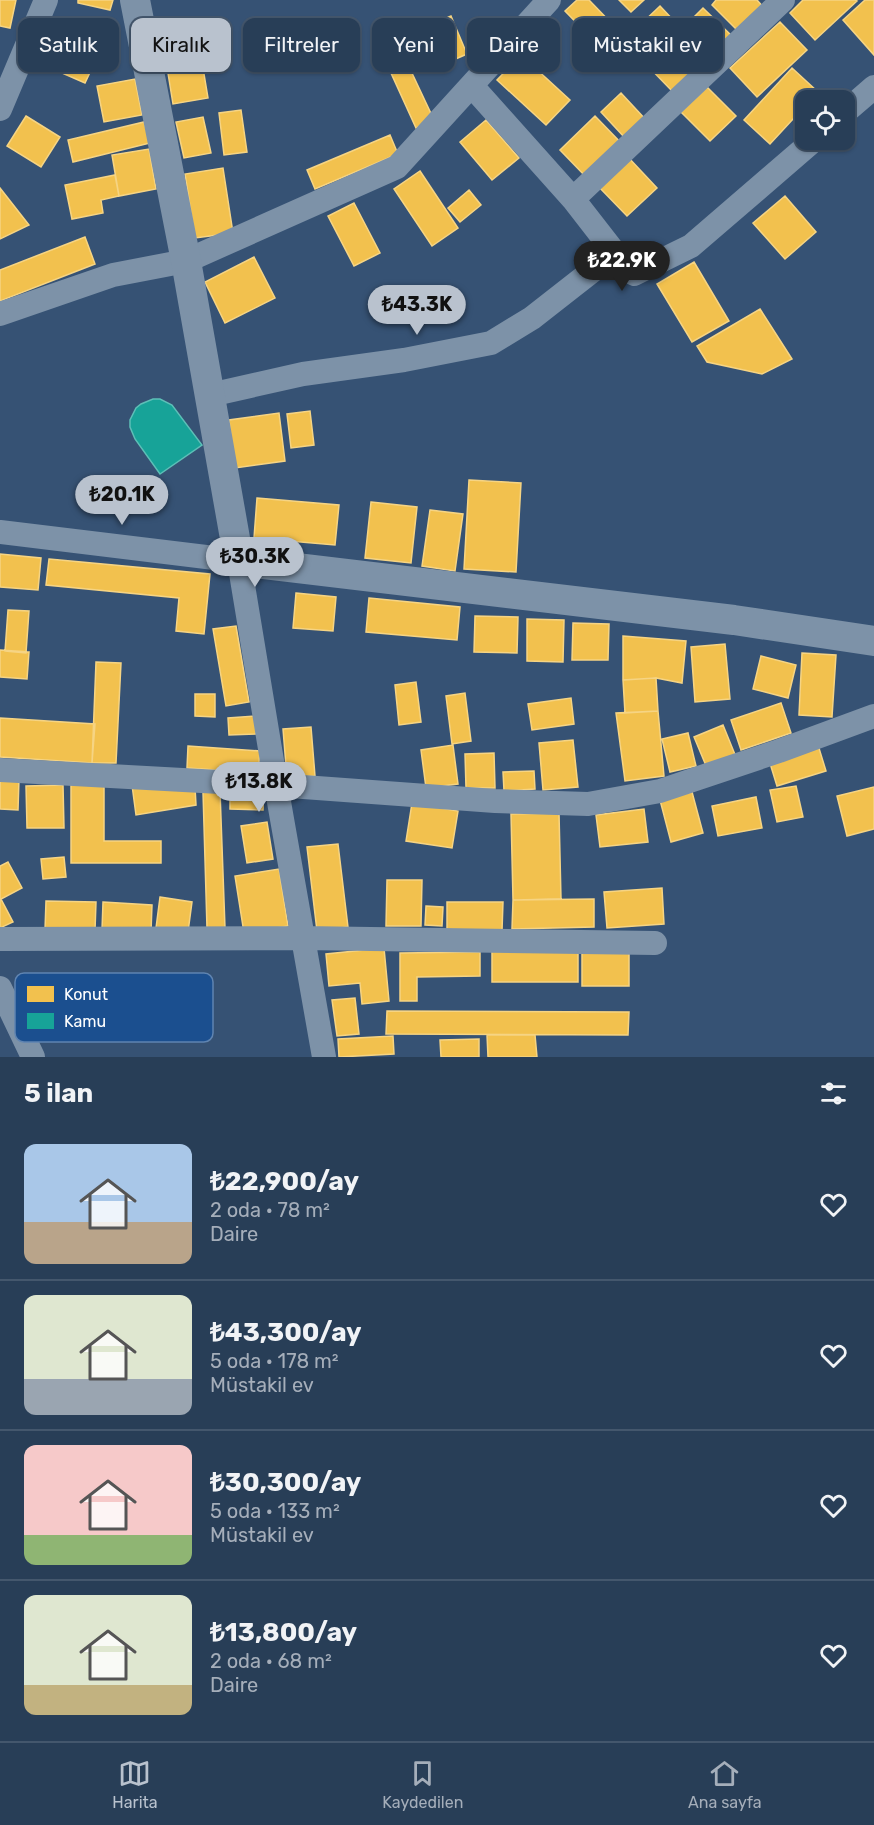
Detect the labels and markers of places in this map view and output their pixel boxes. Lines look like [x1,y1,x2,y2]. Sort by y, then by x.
pin: ₺22.9K [573,241,671,292]
pin: ₺43.3K [368,285,466,336]
pin: ₺20.1K [73,475,171,526]
pin: ₺30.3K [206,537,304,588]
pin: ₺13.8K [210,762,308,813]

